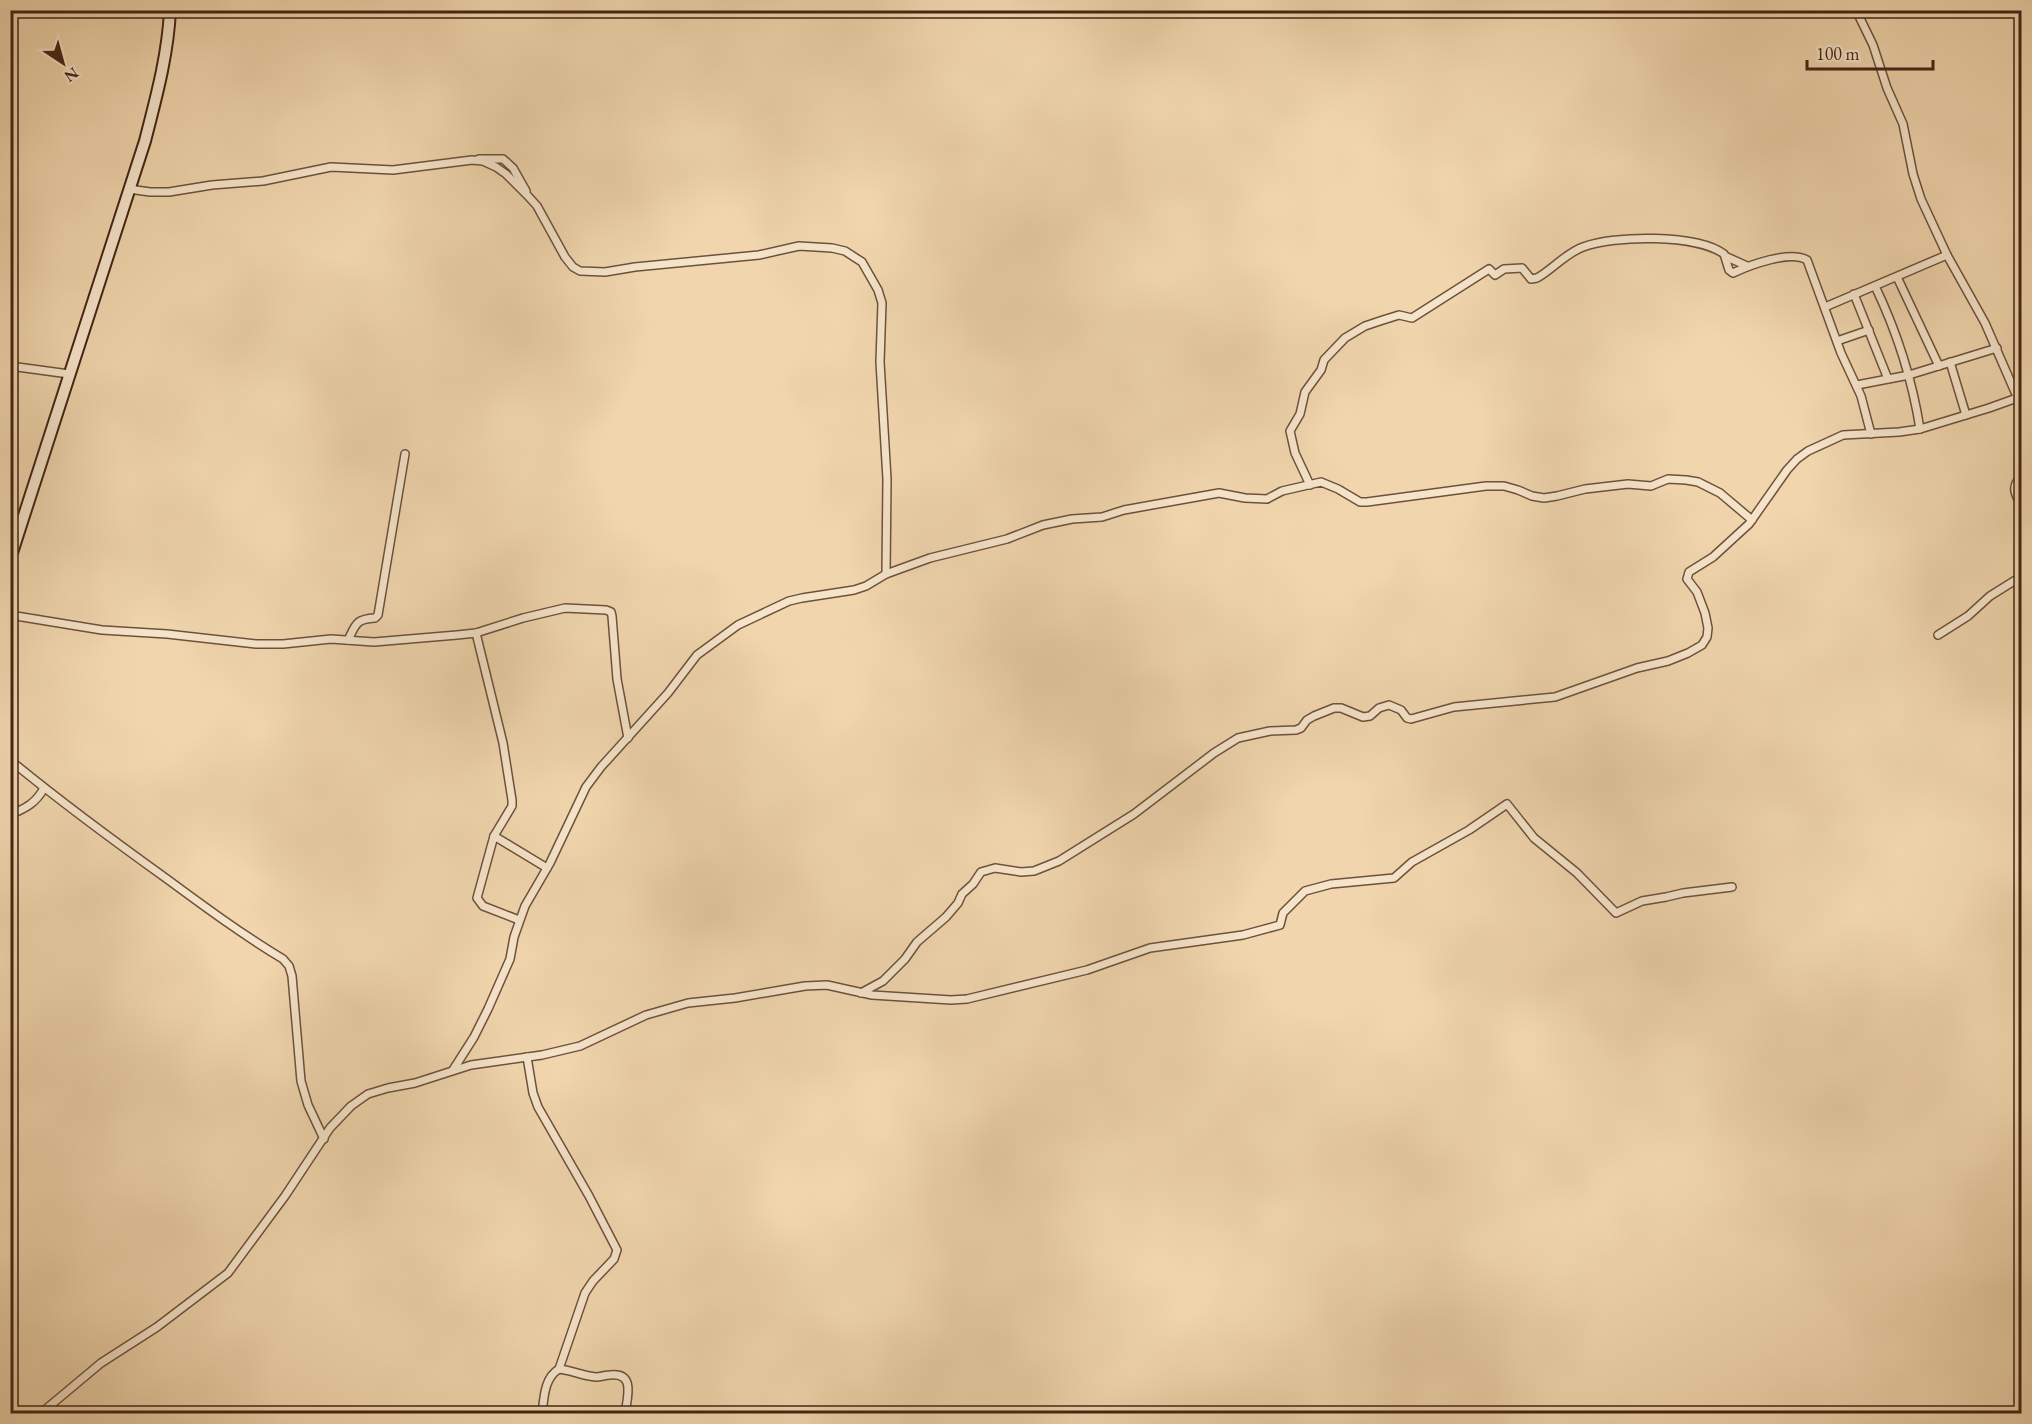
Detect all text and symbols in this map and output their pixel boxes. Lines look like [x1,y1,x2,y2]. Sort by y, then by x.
north arrow [33,33,93,93]
scale bar [1807,33,1933,71]
text: 100 m [1816,42,1860,65]
text: N [60,62,83,87]

